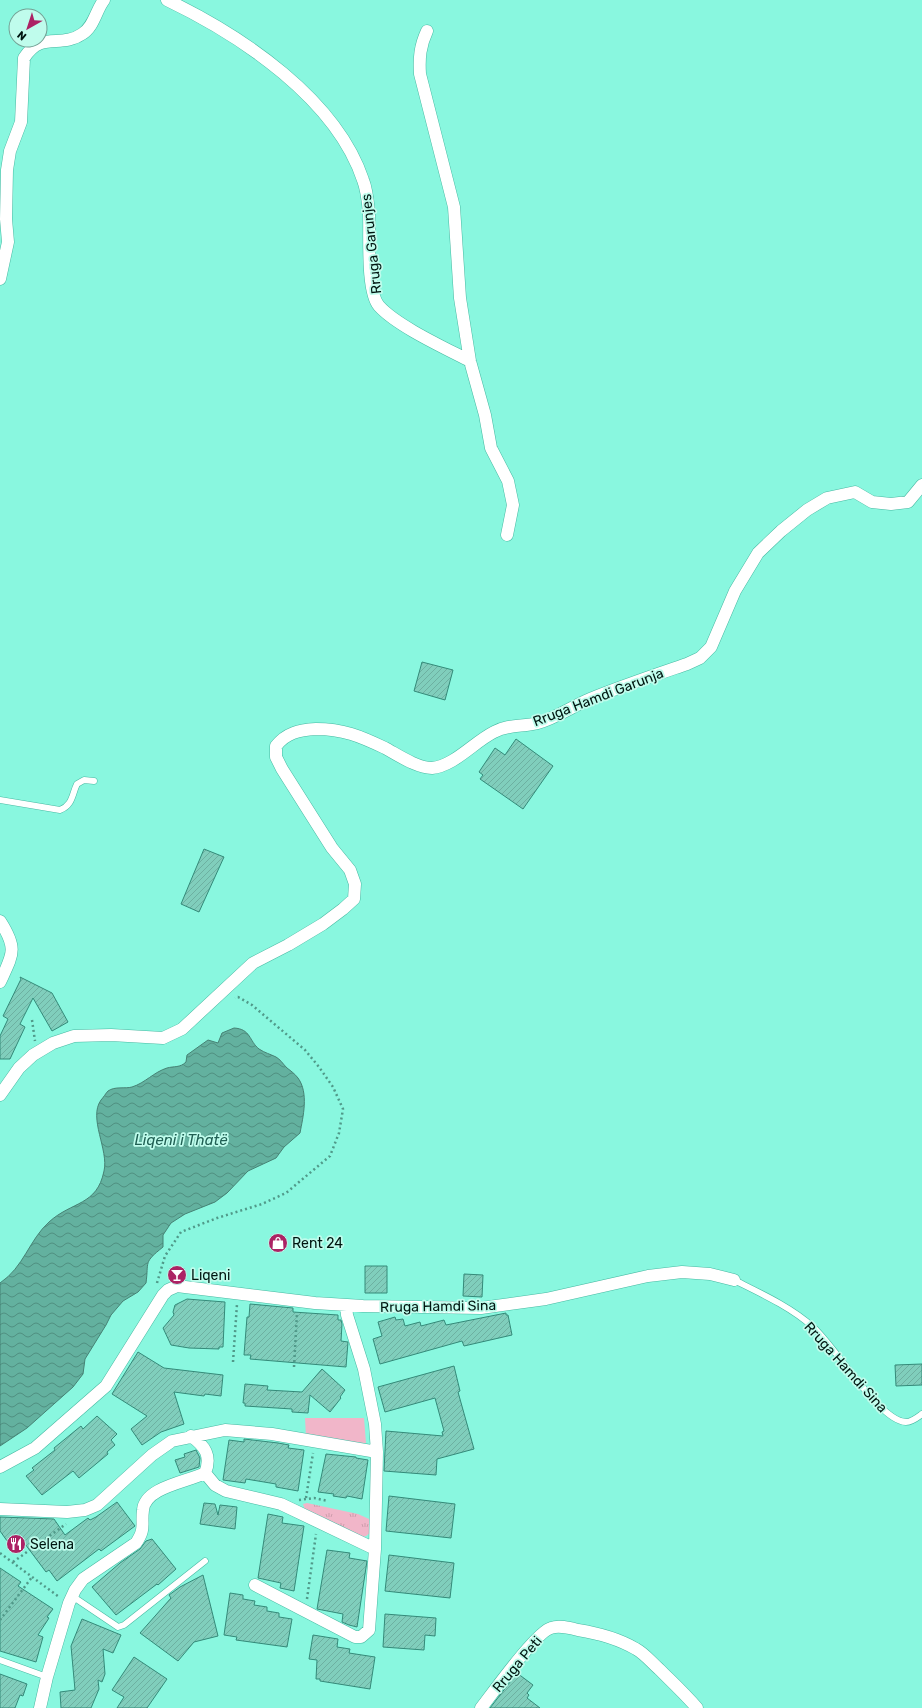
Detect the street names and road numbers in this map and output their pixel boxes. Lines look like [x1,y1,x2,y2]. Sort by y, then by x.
street label: Rruga Garunjes [358,193,385,295]
street label: Rruga Hamdi Garunja [530,665,666,730]
street label: Rruga Hamdi Sina [380,1297,496,1316]
street label: Rruga Hamdi Sina [800,1319,891,1416]
street label: Rruga Peti [489,1633,546,1696]

